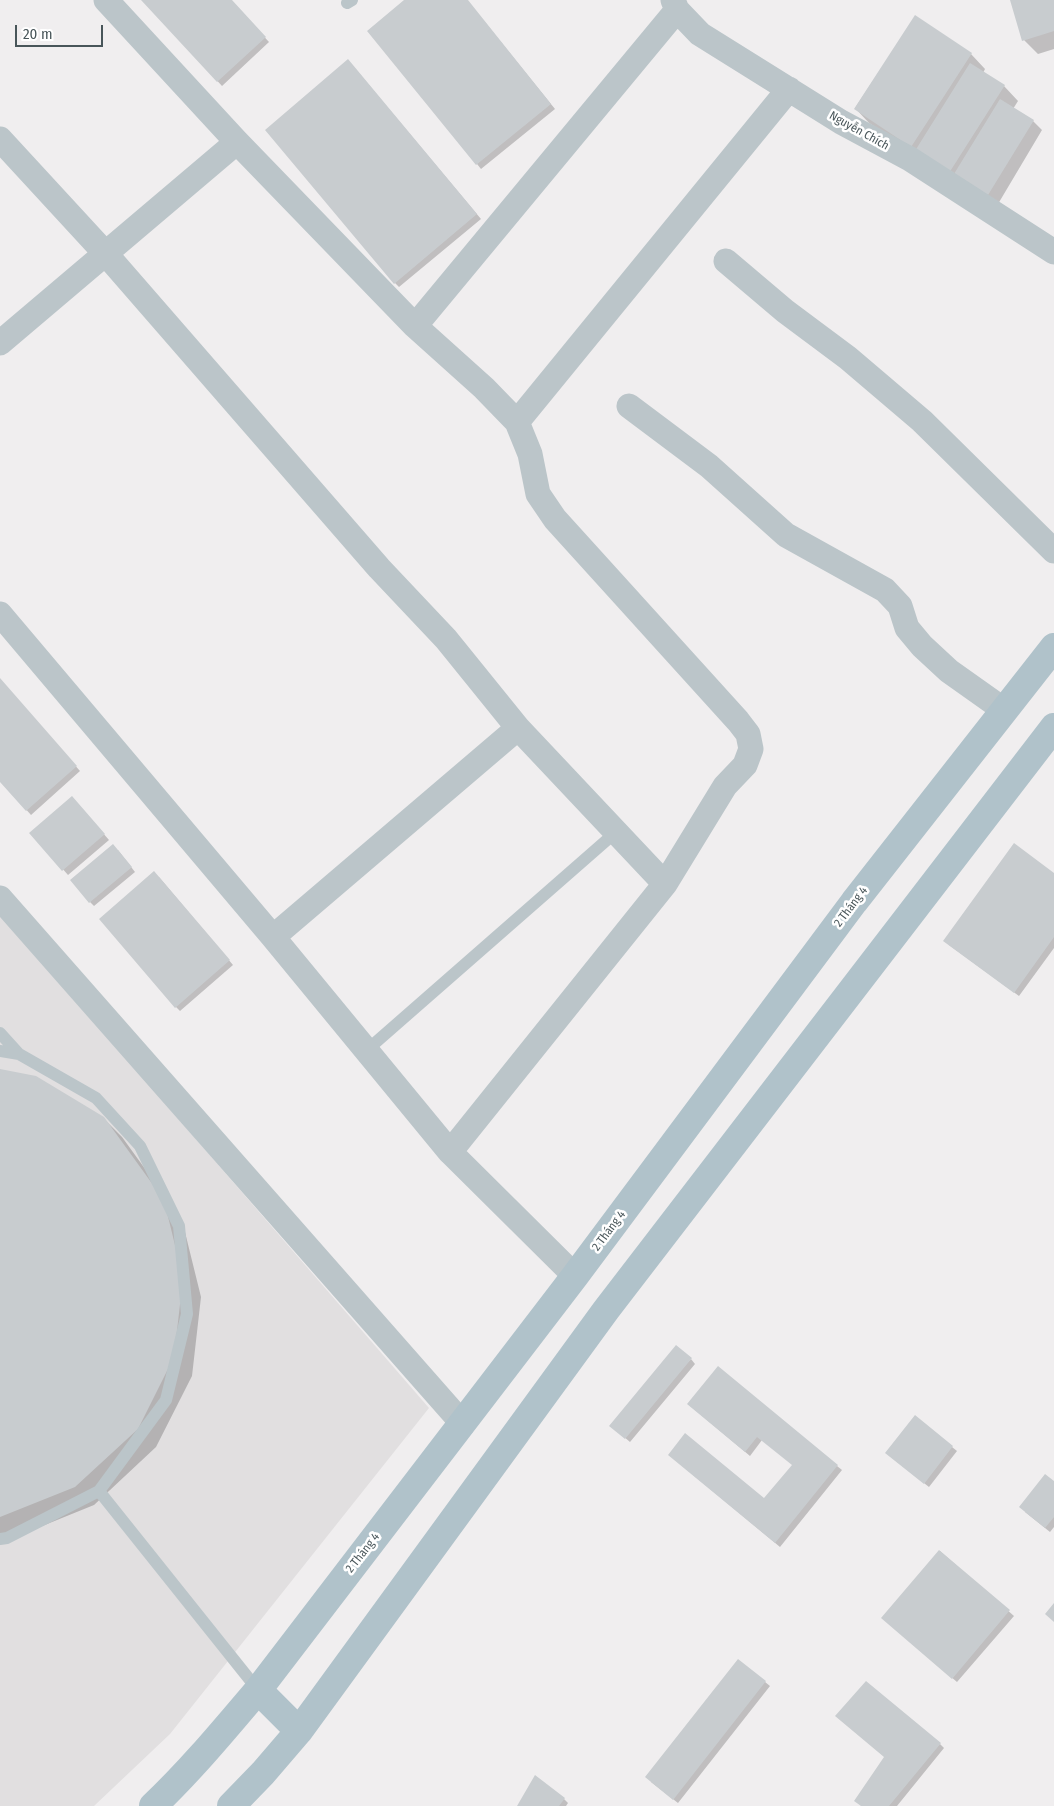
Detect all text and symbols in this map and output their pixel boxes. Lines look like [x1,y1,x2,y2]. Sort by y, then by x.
scale bar [18,15,105,47]
text: 20 m [23,25,53,43]
street label: Nguyễn Chích [827,109,891,153]
street label: 2 Tháng 4 [831,884,871,930]
street label: 2 Tháng 4 [589,1208,629,1254]
street label: 2 Tháng 4 [343,1530,383,1576]

